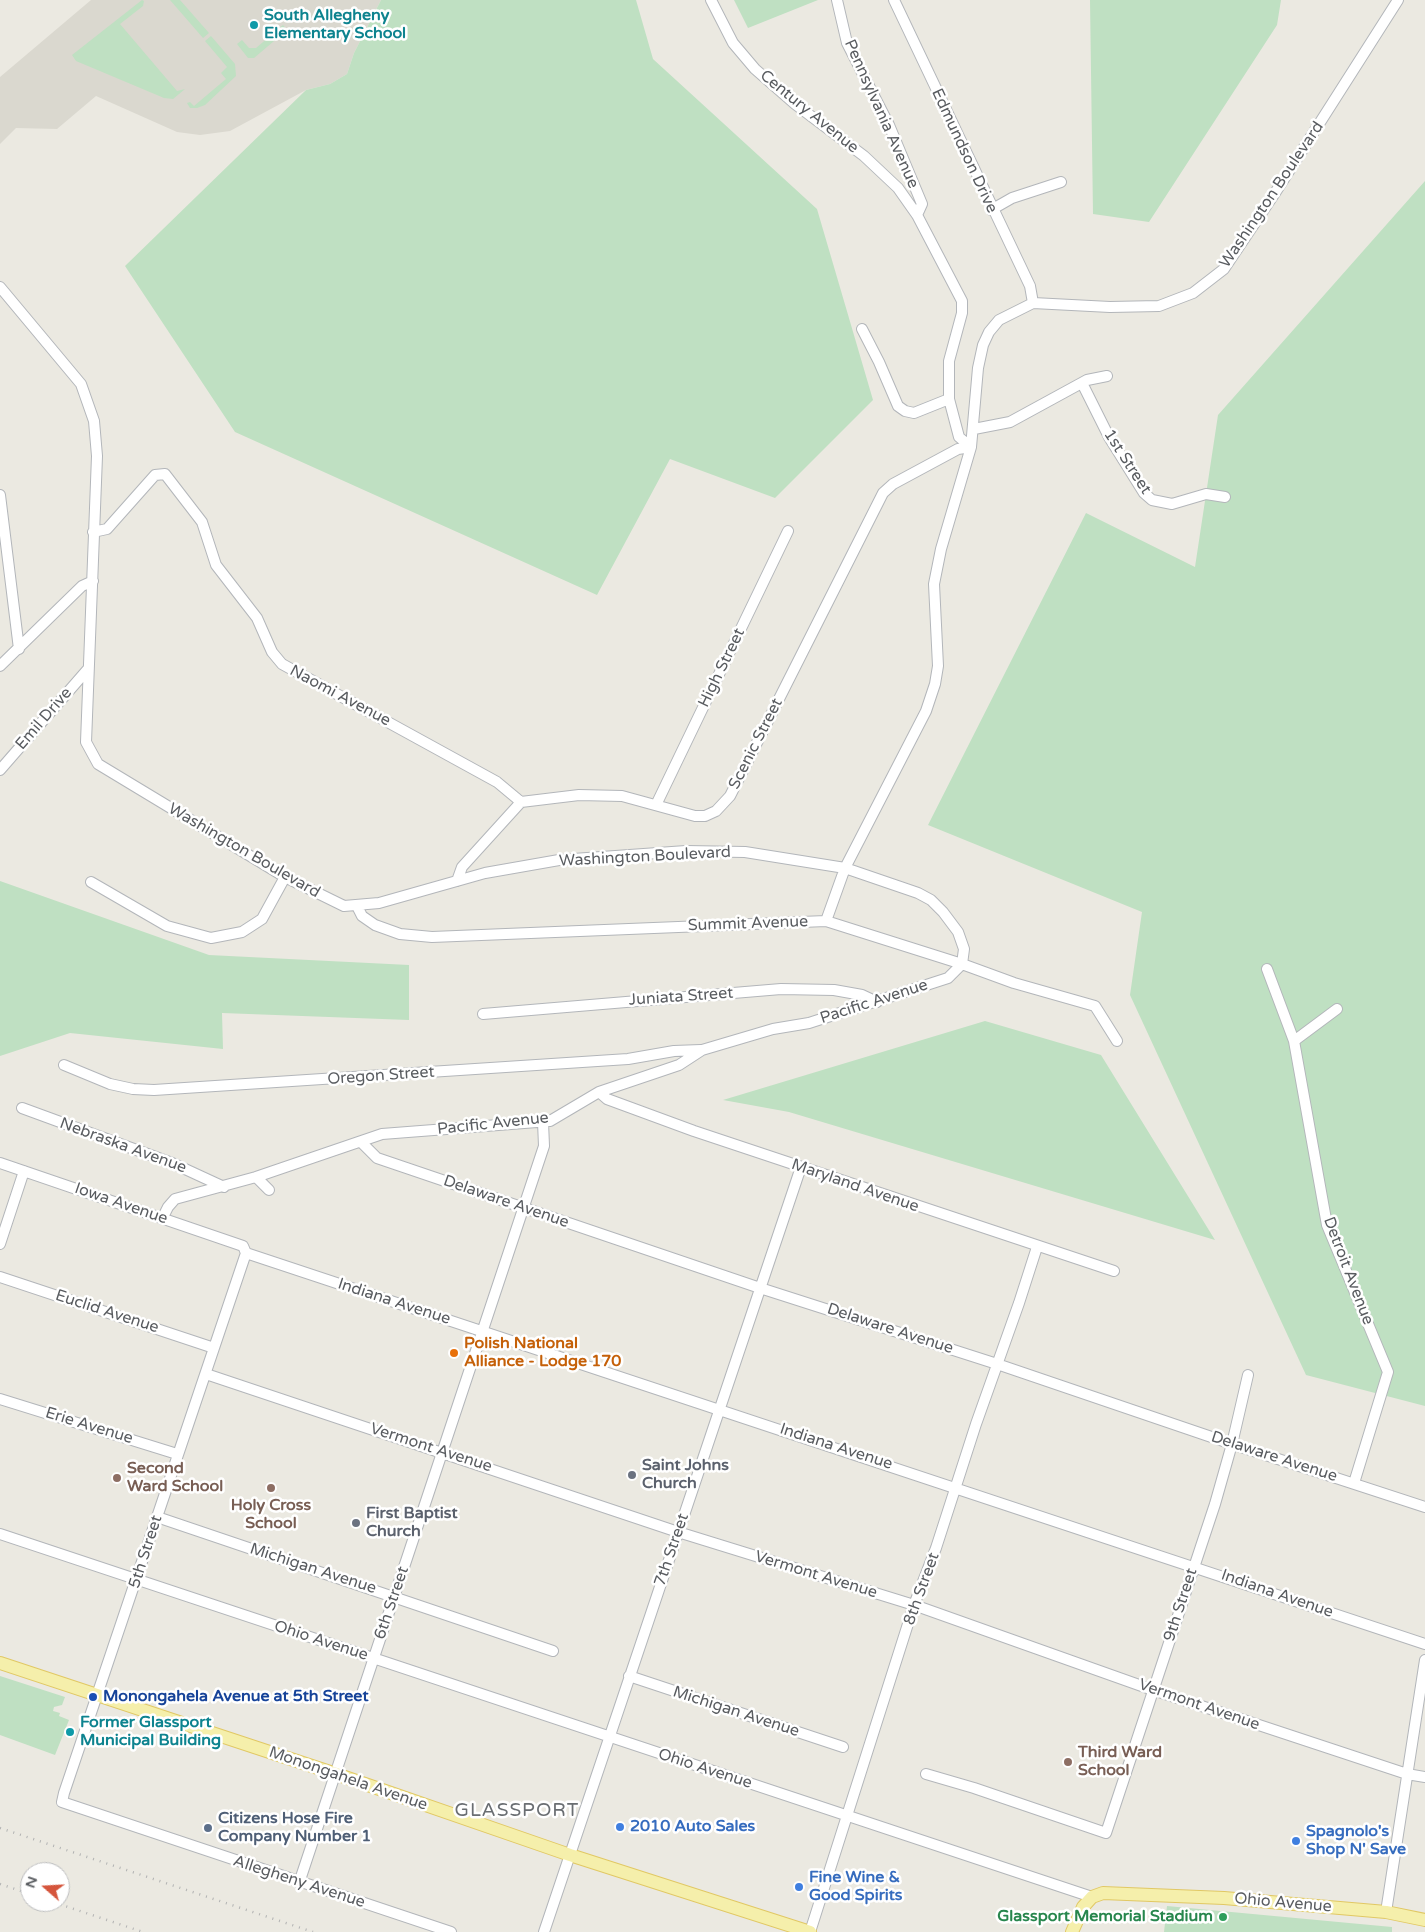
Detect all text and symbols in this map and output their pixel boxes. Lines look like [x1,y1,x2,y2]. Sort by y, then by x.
place label: South Allegheny Elementary School [264,6,406,44]
marker: South Allegheny Elementary School [248,19,260,31]
street label: Pennsylvania Avenue [840,37,922,191]
street label: Century Avenue [756,66,862,158]
street label: Edmundson Drive [927,86,1001,216]
street label: Washington Boulevard [1216,118,1328,272]
street label: 1st Street [1099,426,1155,498]
street label: High Street [695,625,749,711]
street label: Naomi Avenue [286,661,394,731]
street label: Emil Drive [12,684,76,754]
street label: Scenic Street [725,695,787,793]
street label: Washington Boulevard [165,800,323,902]
street label: Washington Boulevard [559,843,731,871]
street label: Summit Avenue [688,912,808,936]
street label: Pacific Avenue [818,976,930,1028]
street label: Juniata Street [628,984,734,1010]
street label: Oregon Street [327,1063,435,1089]
street label: Pacific Avenue [436,1109,550,1139]
street label: Nebraska Avenue [57,1114,189,1178]
street label: Maryland Avenue [789,1155,921,1217]
street label: Delaware Avenue [441,1172,571,1232]
street label: Iowa Avenue [72,1179,170,1229]
street label: Detroit Avenue [1319,1214,1377,1328]
street label: Indiana Avenue [335,1275,453,1329]
street label: Euclid Avenue [53,1286,161,1338]
street label: Delaware Avenue [824,1300,956,1358]
place label: Polish National Alliance - Lodge 170 [464,1334,621,1372]
marker: Polish National Alliance - Lodge 170 [448,1347,460,1359]
street label: Erie Avenue [43,1404,135,1448]
street label: Vermont Avenue [368,1419,494,1477]
street label: Indiana Avenue [777,1420,895,1474]
street label: Delaware Avenue [1208,1428,1340,1486]
place label: Saint Johns Church [642,1456,729,1494]
place label: Second Ward School [127,1459,223,1497]
marker: Saint Johns Church [626,1469,638,1481]
marker: Second Ward School [111,1472,123,1484]
marker: Holy Cross School [265,1482,277,1494]
place label: Holy Cross School [231,1496,311,1534]
place label: First Baptist Church [366,1504,457,1542]
street label: 7th Street [651,1511,693,1589]
street label: 5th Street [125,1513,167,1591]
marker: First Baptist Church [350,1517,362,1529]
street label: Michigan Avenue [247,1540,379,1598]
street label: Vermont Avenue [753,1547,879,1603]
street label: 8th Street [900,1550,944,1628]
street label: 6th Street [371,1564,413,1642]
street label: 9th Street [1160,1566,1202,1644]
street label: Indiana Avenue [1218,1566,1336,1622]
street label: Ohio Avenue [272,1617,370,1665]
street label: Vermont Avenue [1136,1675,1262,1735]
street label: Michigan Avenue [670,1683,802,1741]
place label: Monongahela Avenue at 5th Street [103,1687,368,1707]
marker: Monongahela Avenue at 5th Street [87,1691,99,1703]
place label: Former Glassport Municipal Building [80,1713,221,1751]
marker: Former Glassport Municipal Building [64,1726,76,1738]
street label: Monongahela Avenue [266,1743,430,1815]
place label: Third Ward School [1078,1743,1162,1781]
street label: Ohio Avenue [656,1745,754,1793]
marker: Third Ward School [1062,1756,1074,1768]
district label: GLASSPORT [453,1800,581,1822]
place label: Citizens Hose Fire Company Number 1 [218,1809,371,1847]
place label: 2010 Auto Sales [630,1817,755,1837]
marker: 2010 Auto Sales [614,1821,626,1833]
marker: Citizens Hose Fire Company Number 1 [202,1822,214,1834]
place label: Spagnolo's Shop N' Save [1306,1822,1406,1860]
marker: Spagnolo's Shop N' Save [1290,1835,1302,1847]
street label: Allegheny Avenue [231,1852,367,1912]
north arrow [20,1862,70,1912]
place label: Fine Wine & Good Spirits [809,1868,903,1906]
text: N [21,1874,41,1890]
marker: Fine Wine & Good Spirits [793,1881,805,1893]
street label: Ohio Avenue [1233,1889,1333,1917]
place label: Glassport Memorial Stadium [997,1907,1213,1927]
marker: Glassport Memorial Stadium [1217,1911,1229,1923]

